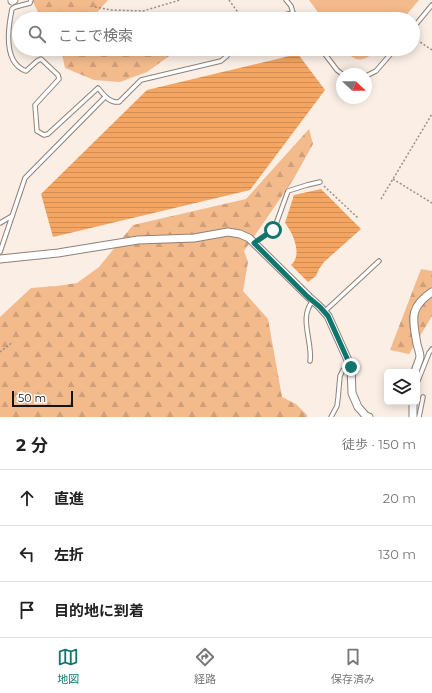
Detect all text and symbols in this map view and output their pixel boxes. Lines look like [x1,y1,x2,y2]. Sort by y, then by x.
search box [12,12,420,56]
icon: search [26,23,48,45]
text: ここで検索 [58,26,133,45]
north arrow [336,68,372,104]
route start [264,221,282,239]
route end [342,358,360,376]
map controls [384,369,420,405]
button: layers [384,369,420,405]
scale bar [12,389,73,408]
text: 50 m [18,391,46,405]
text: 2 分 [16,435,48,455]
text: 徒歩 · 150 m [342,436,416,452]
icon: ahead [16,487,38,509]
text: 直進 [54,489,84,508]
text: 20 m [383,490,416,506]
icon: left [16,543,38,565]
text: 左折 [54,545,84,564]
text: 130 m [378,546,416,562]
icon: arrive [16,599,38,621]
text: 目的地に到着 [54,601,144,620]
tab: 地図 [57,646,79,686]
tab: 経路 [194,646,216,686]
tab: 保存済み [331,646,375,686]

